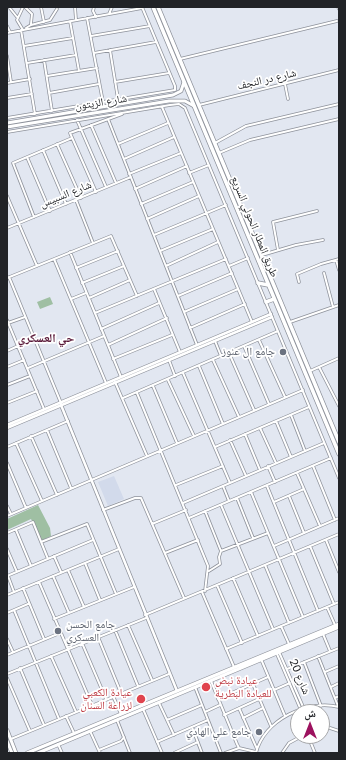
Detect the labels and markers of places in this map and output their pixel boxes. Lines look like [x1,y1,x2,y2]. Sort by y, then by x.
place label: جامع ال عنوز [222,345,275,359]
marker: جامع ال عنوز [278,347,288,357]
place label: جامع الحسن العسكري [66,618,115,644]
marker: جامع الحسن العسكري [53,626,63,636]
place label: عيادة نبض للعيادة البطرية [215,674,272,700]
marker: عيادة نبض للعيادة البطرية [200,681,212,693]
place label: عيادة الكعبي لزراعة السنان [80,686,132,712]
marker: عيادة الكعبي لزراعة السنان [135,693,147,705]
place label: جامع علي الهادي [186,725,251,739]
marker: جامع علي الهادي [254,727,264,737]

